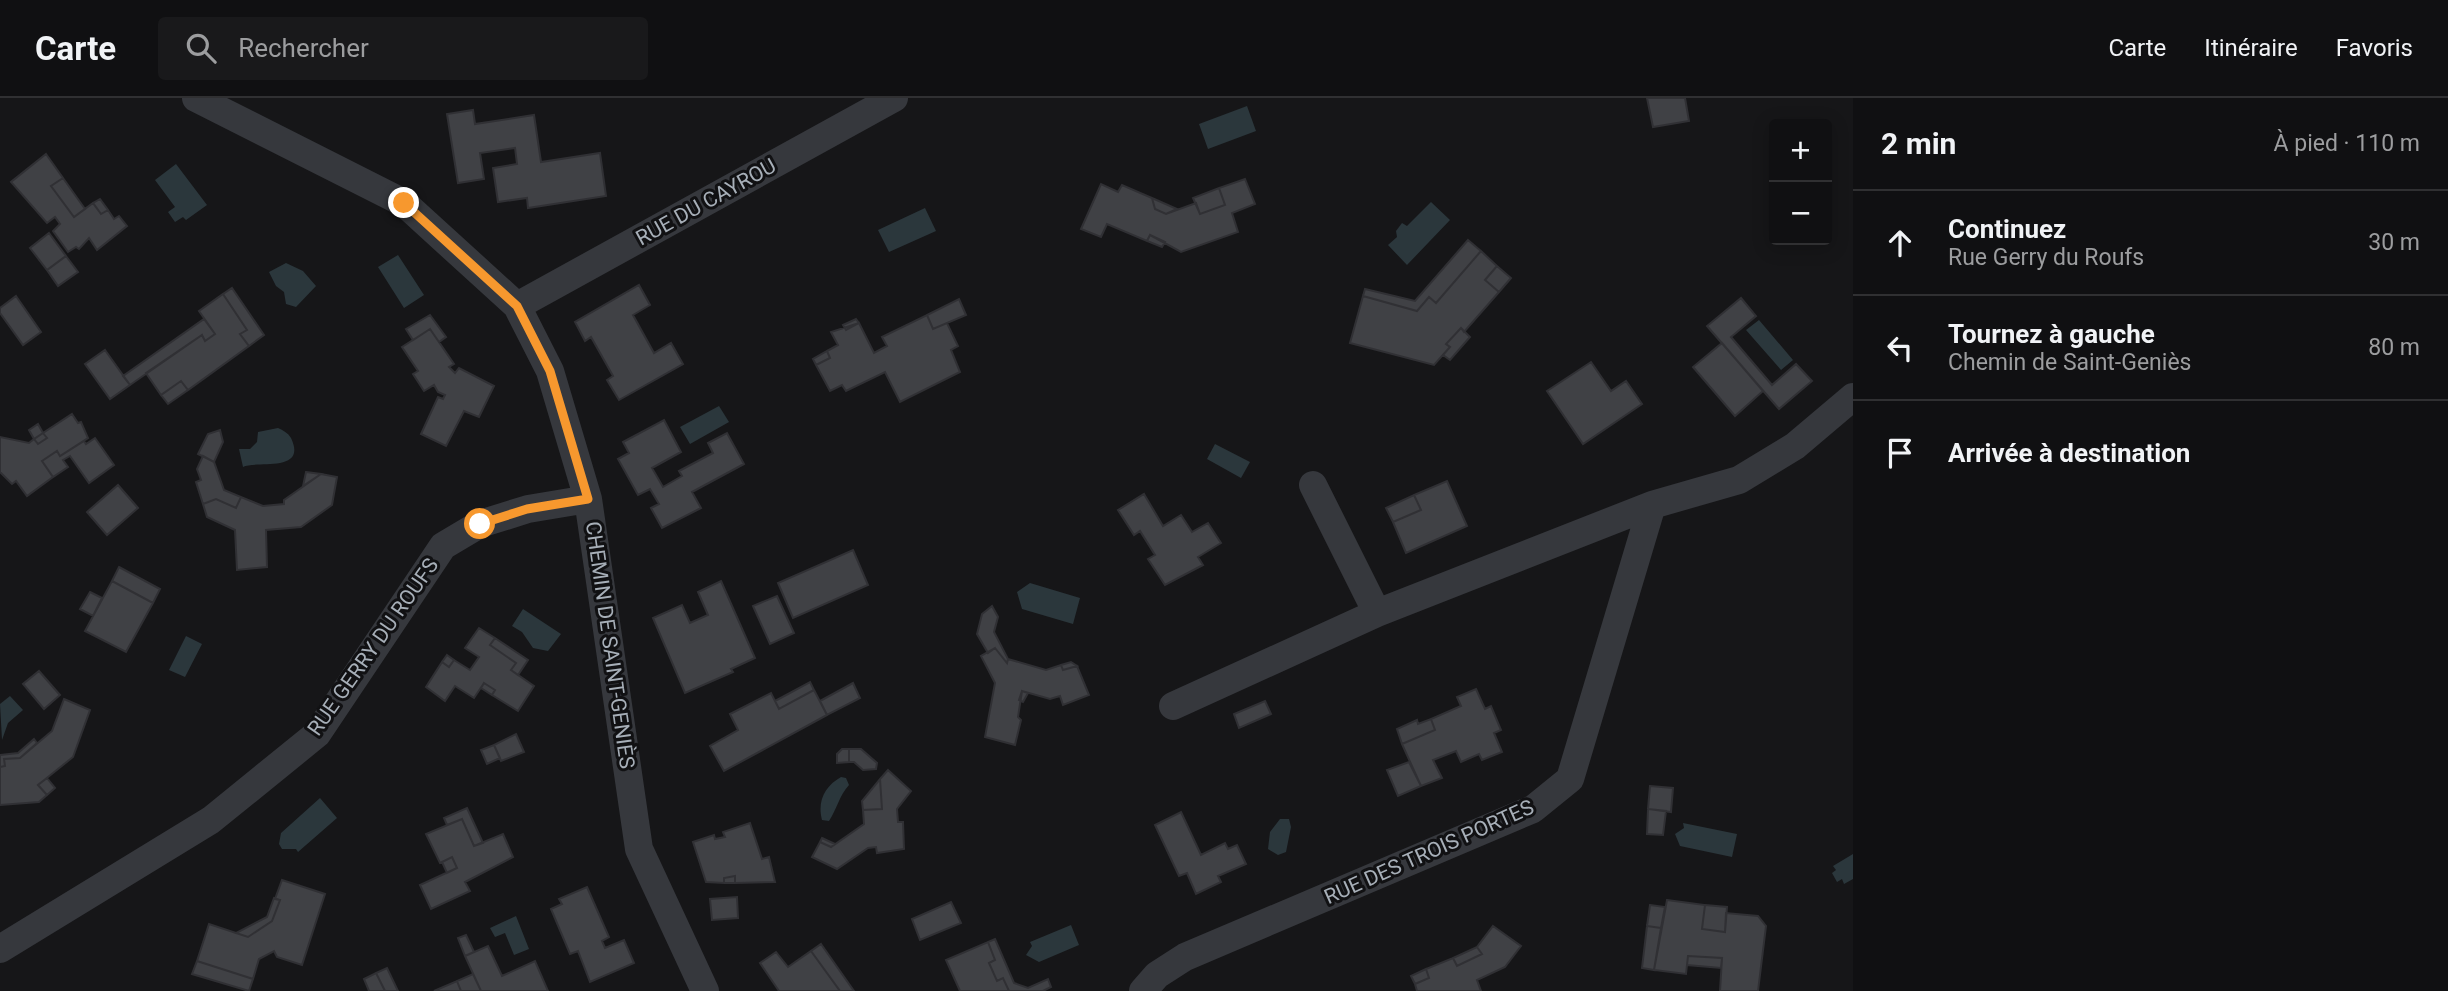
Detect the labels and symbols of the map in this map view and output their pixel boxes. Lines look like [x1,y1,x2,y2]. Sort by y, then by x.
street label: RUE DU CAYROU [632,154,780,250]
route end [388,187,419,218]
route start [464,508,495,539]
street label: CHEMIN DE SAINT-GENIÈS [581,520,639,770]
street label: RUE GERRY DU ROUFS [303,554,443,740]
street label: RUE DES TROIS PORTES [1321,795,1537,909]

